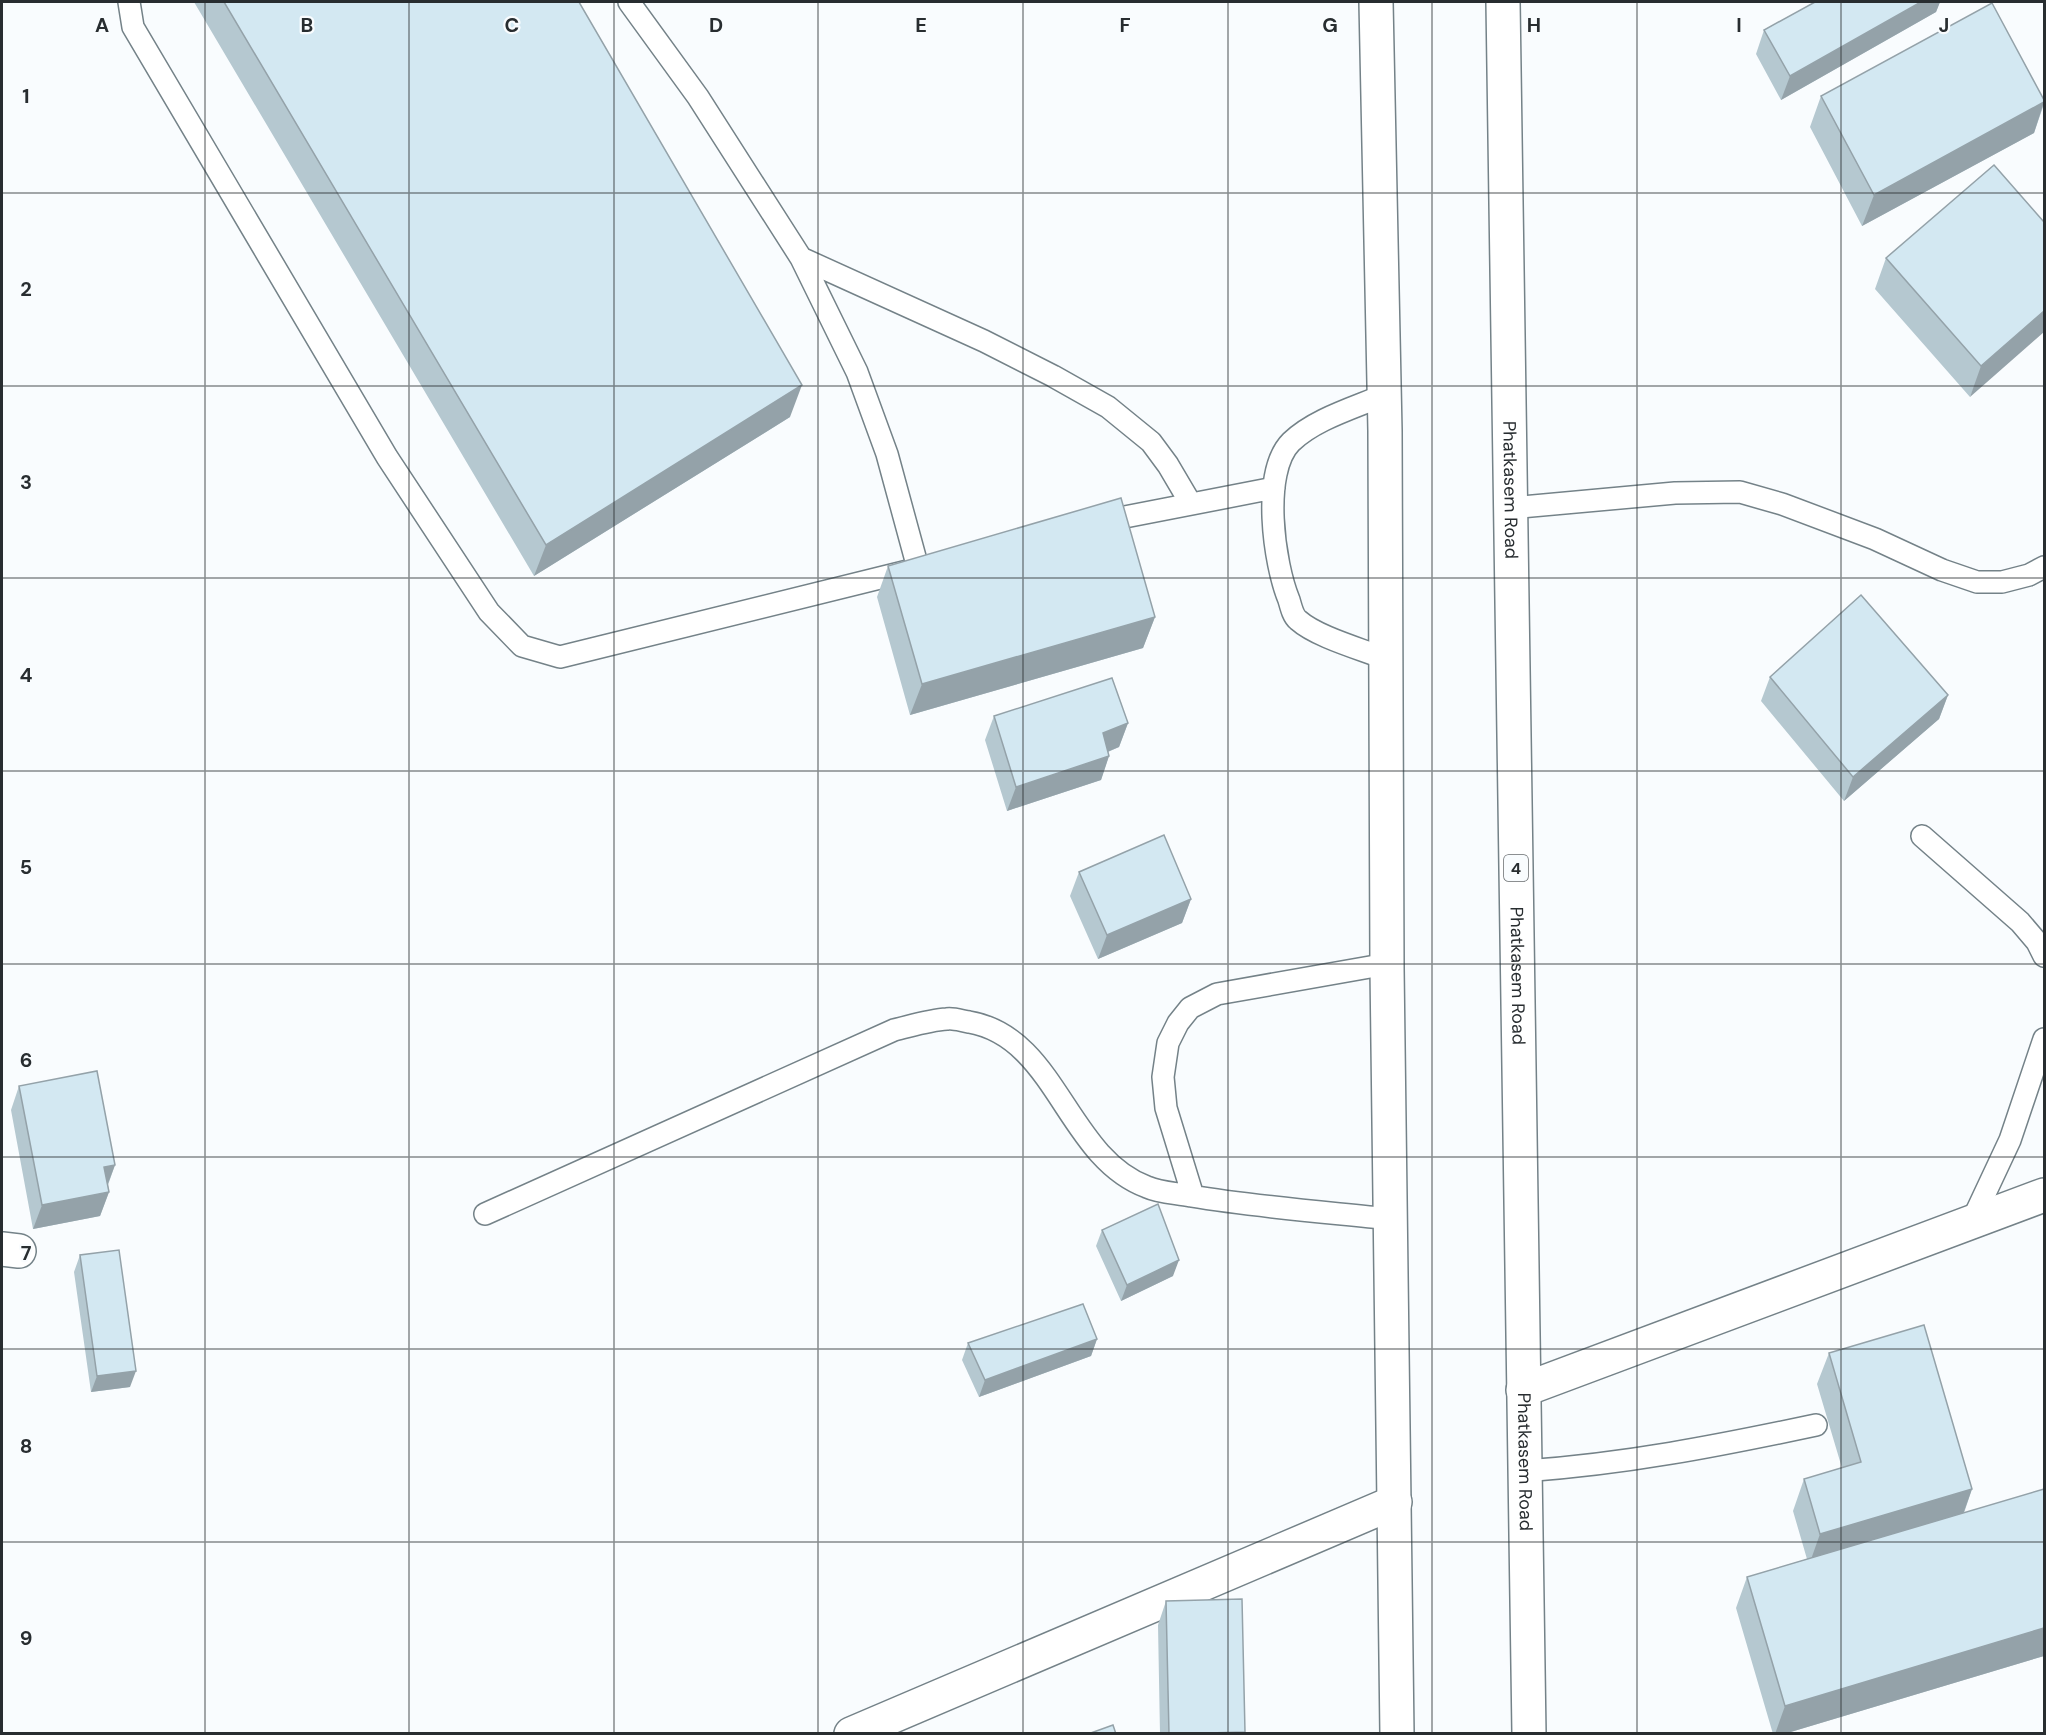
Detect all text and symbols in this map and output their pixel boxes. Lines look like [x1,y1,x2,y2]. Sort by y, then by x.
text: A [95,12,109,38]
text: B [301,12,313,38]
text: C [505,12,519,38]
text: D [709,12,723,38]
text: E [915,12,927,38]
text: F [1119,12,1131,38]
text: G [1322,12,1338,38]
text: H [1527,12,1541,38]
text: I [1736,12,1742,38]
text: J [1939,12,1949,38]
text: 1 [22,83,30,109]
text: 2 [20,276,32,302]
street label: Phatkasem Road [1497,421,1523,559]
text: 3 [20,469,32,495]
text: 4 [20,662,33,688]
text: 5 [20,854,32,880]
road number: 4 [1504,855,1528,881]
street label: Phatkasem Road [1505,907,1531,1045]
text: 6 [20,1047,32,1073]
text: 7 [21,1240,32,1266]
street label: Phatkasem Road [1512,1393,1538,1531]
text: 8 [20,1433,32,1459]
text: 9 [20,1625,32,1651]

